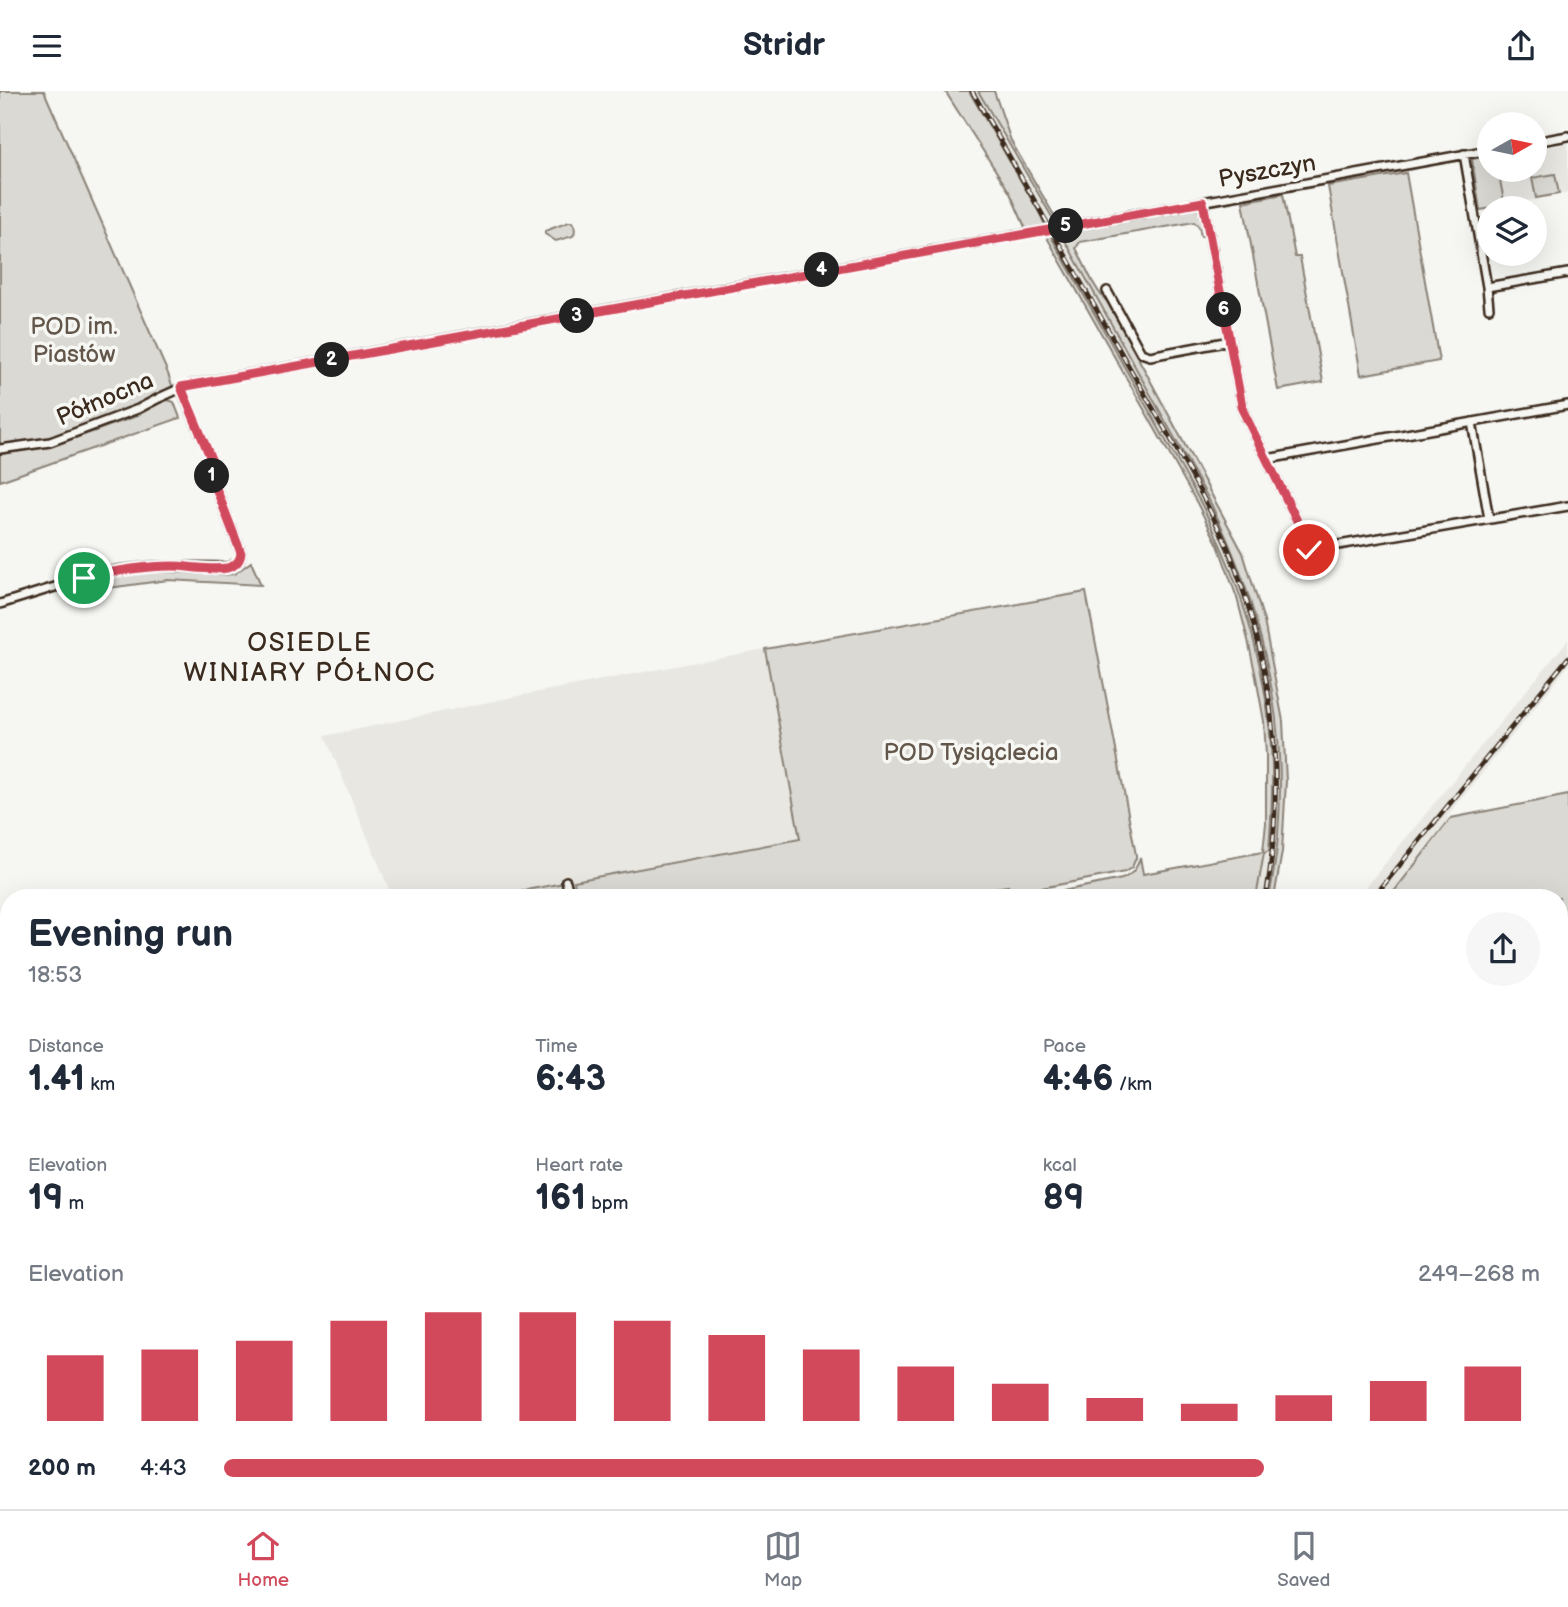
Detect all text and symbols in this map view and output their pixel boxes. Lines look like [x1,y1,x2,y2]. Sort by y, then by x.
text: Stridr [743,26,825,65]
icon: menu [28,27,66,65]
icon: share [1502,27,1540,65]
north arrow [1477,112,1547,182]
map controls [1477,112,1547,266]
street label: Pyszczyn [1216,148,1318,194]
button: layers [1477,196,1547,266]
pin: 5 [1048,209,1084,243]
text: 5 [1060,214,1071,237]
pin: 4 [804,253,840,287]
text: 4 [816,258,827,281]
pin: 6 [1206,293,1242,327]
text: 6 [1218,298,1229,321]
pin: 3 [560,299,594,334]
text: 3 [571,304,582,327]
park label: POD im. Piastów [30,312,118,369]
pin: 2 [314,343,350,377]
text: 2 [326,348,337,371]
street label: Północna [52,366,158,432]
pin: 1 [194,459,230,493]
text: 1 [208,464,216,487]
pin [1279,520,1339,580]
icon: check [1290,531,1328,569]
pin [54,548,114,608]
icon: arrive [65,559,103,597]
district label: OSIEDLE WINIARY PÓŁNOC [183,628,437,689]
park label: POD Tysiąclecia [884,738,1058,767]
text: Evening run [28,912,233,957]
button: share [1466,912,1540,986]
text: 18:53 [28,961,82,989]
text: Distance [28,1035,104,1058]
text: Time [535,1035,577,1058]
text: Pace [1043,1035,1086,1058]
text: 1.41 [28,1058,85,1101]
text: 6:43 [535,1058,606,1101]
text: 4:46 [1043,1058,1114,1101]
text: km [85,1073,115,1096]
text: /km [1114,1073,1152,1096]
text: Elevation [28,1154,107,1177]
text: Heart rate [535,1154,623,1177]
text: kcal [1043,1154,1077,1177]
text: 19 [28,1177,63,1220]
text: 161 [535,1177,586,1220]
text: 89 [1043,1177,1084,1220]
text: m [63,1192,84,1215]
text: bpm [586,1192,629,1215]
text: Elevation [28,1260,124,1288]
text: 249–268 m [1418,1260,1540,1288]
text: 200 m [28,1454,96,1482]
text: 4:43 [140,1454,187,1482]
tab: Home [237,1527,289,1592]
tab: Map [764,1527,802,1592]
tab: Saved [1277,1527,1331,1592]

